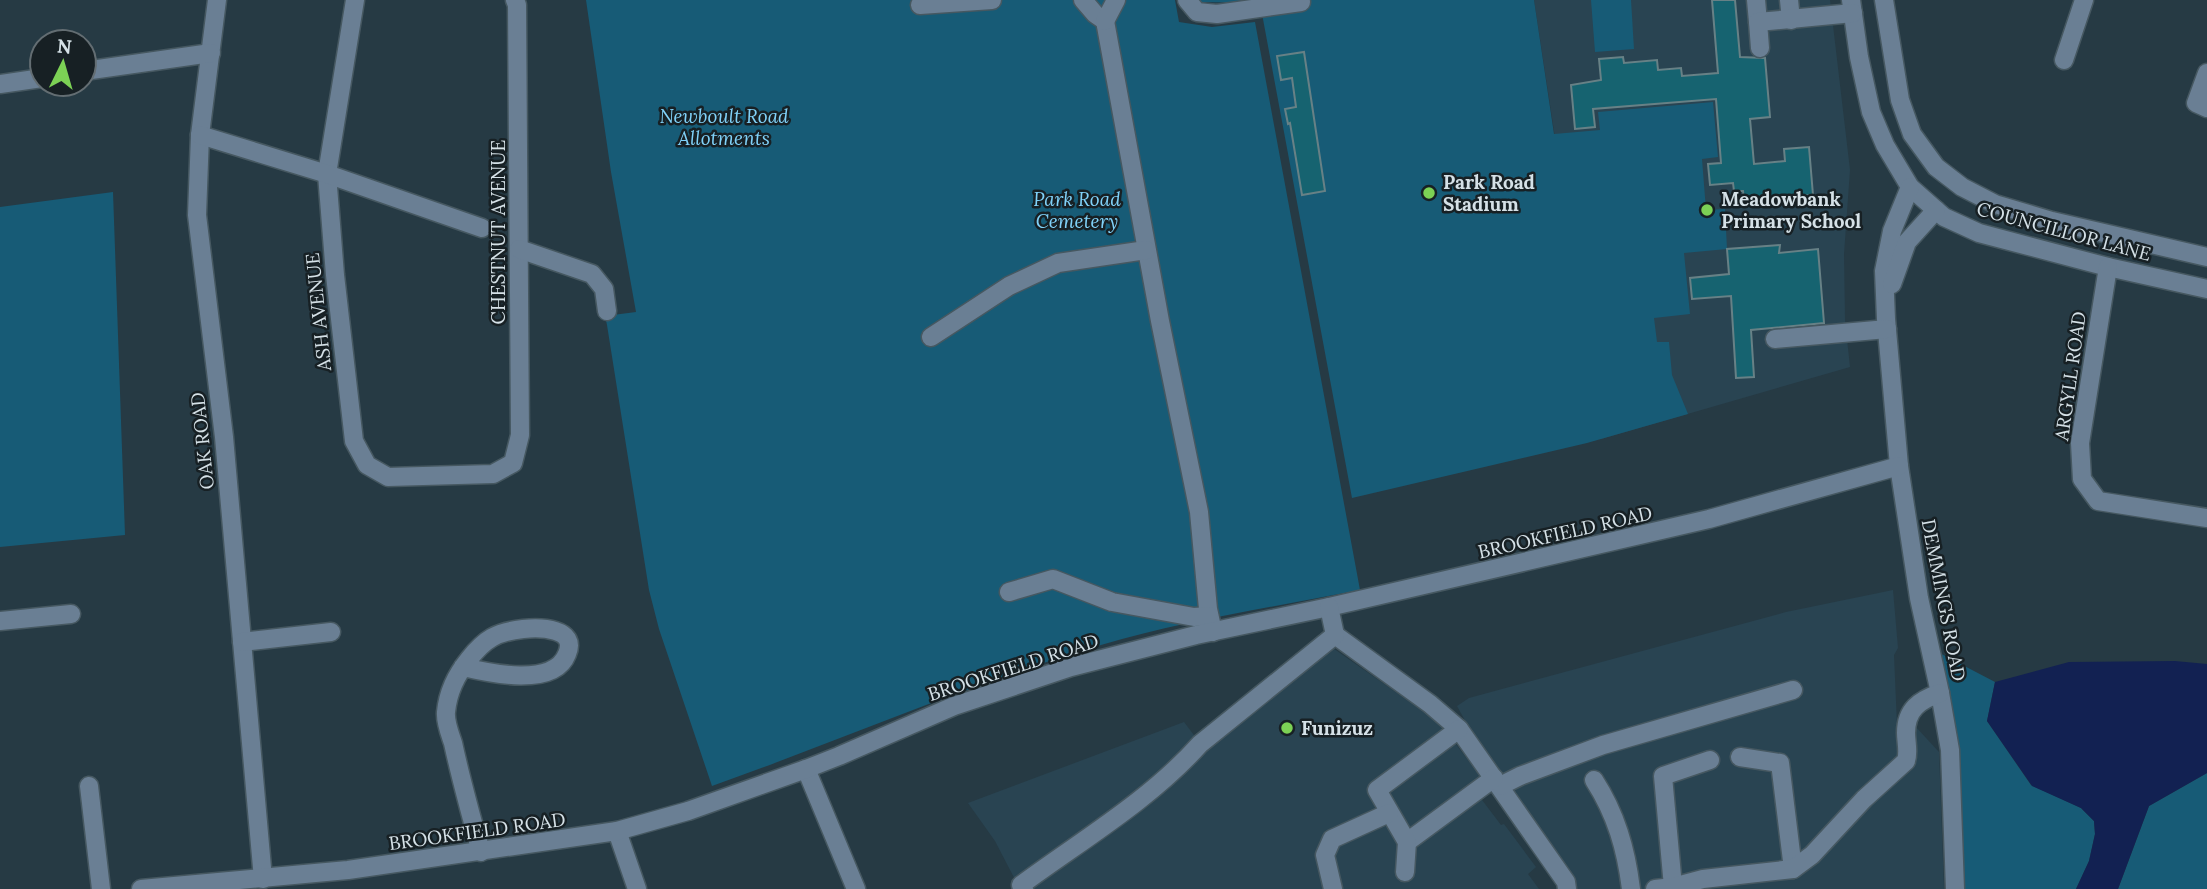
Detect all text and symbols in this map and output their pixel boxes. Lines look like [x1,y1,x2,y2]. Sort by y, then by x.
north arrow [28,28,98,98]
text: N [56,33,73,59]
park label: Newboult Road Allotments [659,104,789,150]
street label: CHESTNUT AVENUE [486,140,510,324]
place label: Park Road Stadium [1443,170,1535,216]
marker: Park Road Stadium [1421,185,1437,201]
park label: Park Road Cemetery [1033,187,1121,233]
place label: Meadowbank Primary School [1721,187,1861,233]
street label: COUNCILLOR LANE [1974,196,2154,266]
marker: Meadowbank Primary School [1699,202,1715,218]
street label: ASH AVENUE [300,252,336,373]
street label: ARGYLL ROAD [2049,310,2091,443]
street label: OAK ROAD [185,391,219,491]
street label: BROOKFIELD ROAD [1476,500,1654,564]
street label: DEMMINGS ROAD [1917,517,1971,683]
street label: BROOKFIELD ROAD [925,628,1101,706]
place label: Funizuz [1301,716,1373,740]
marker: Funizuz [1279,720,1295,736]
street label: BROOKFIELD ROAD [387,807,567,855]

